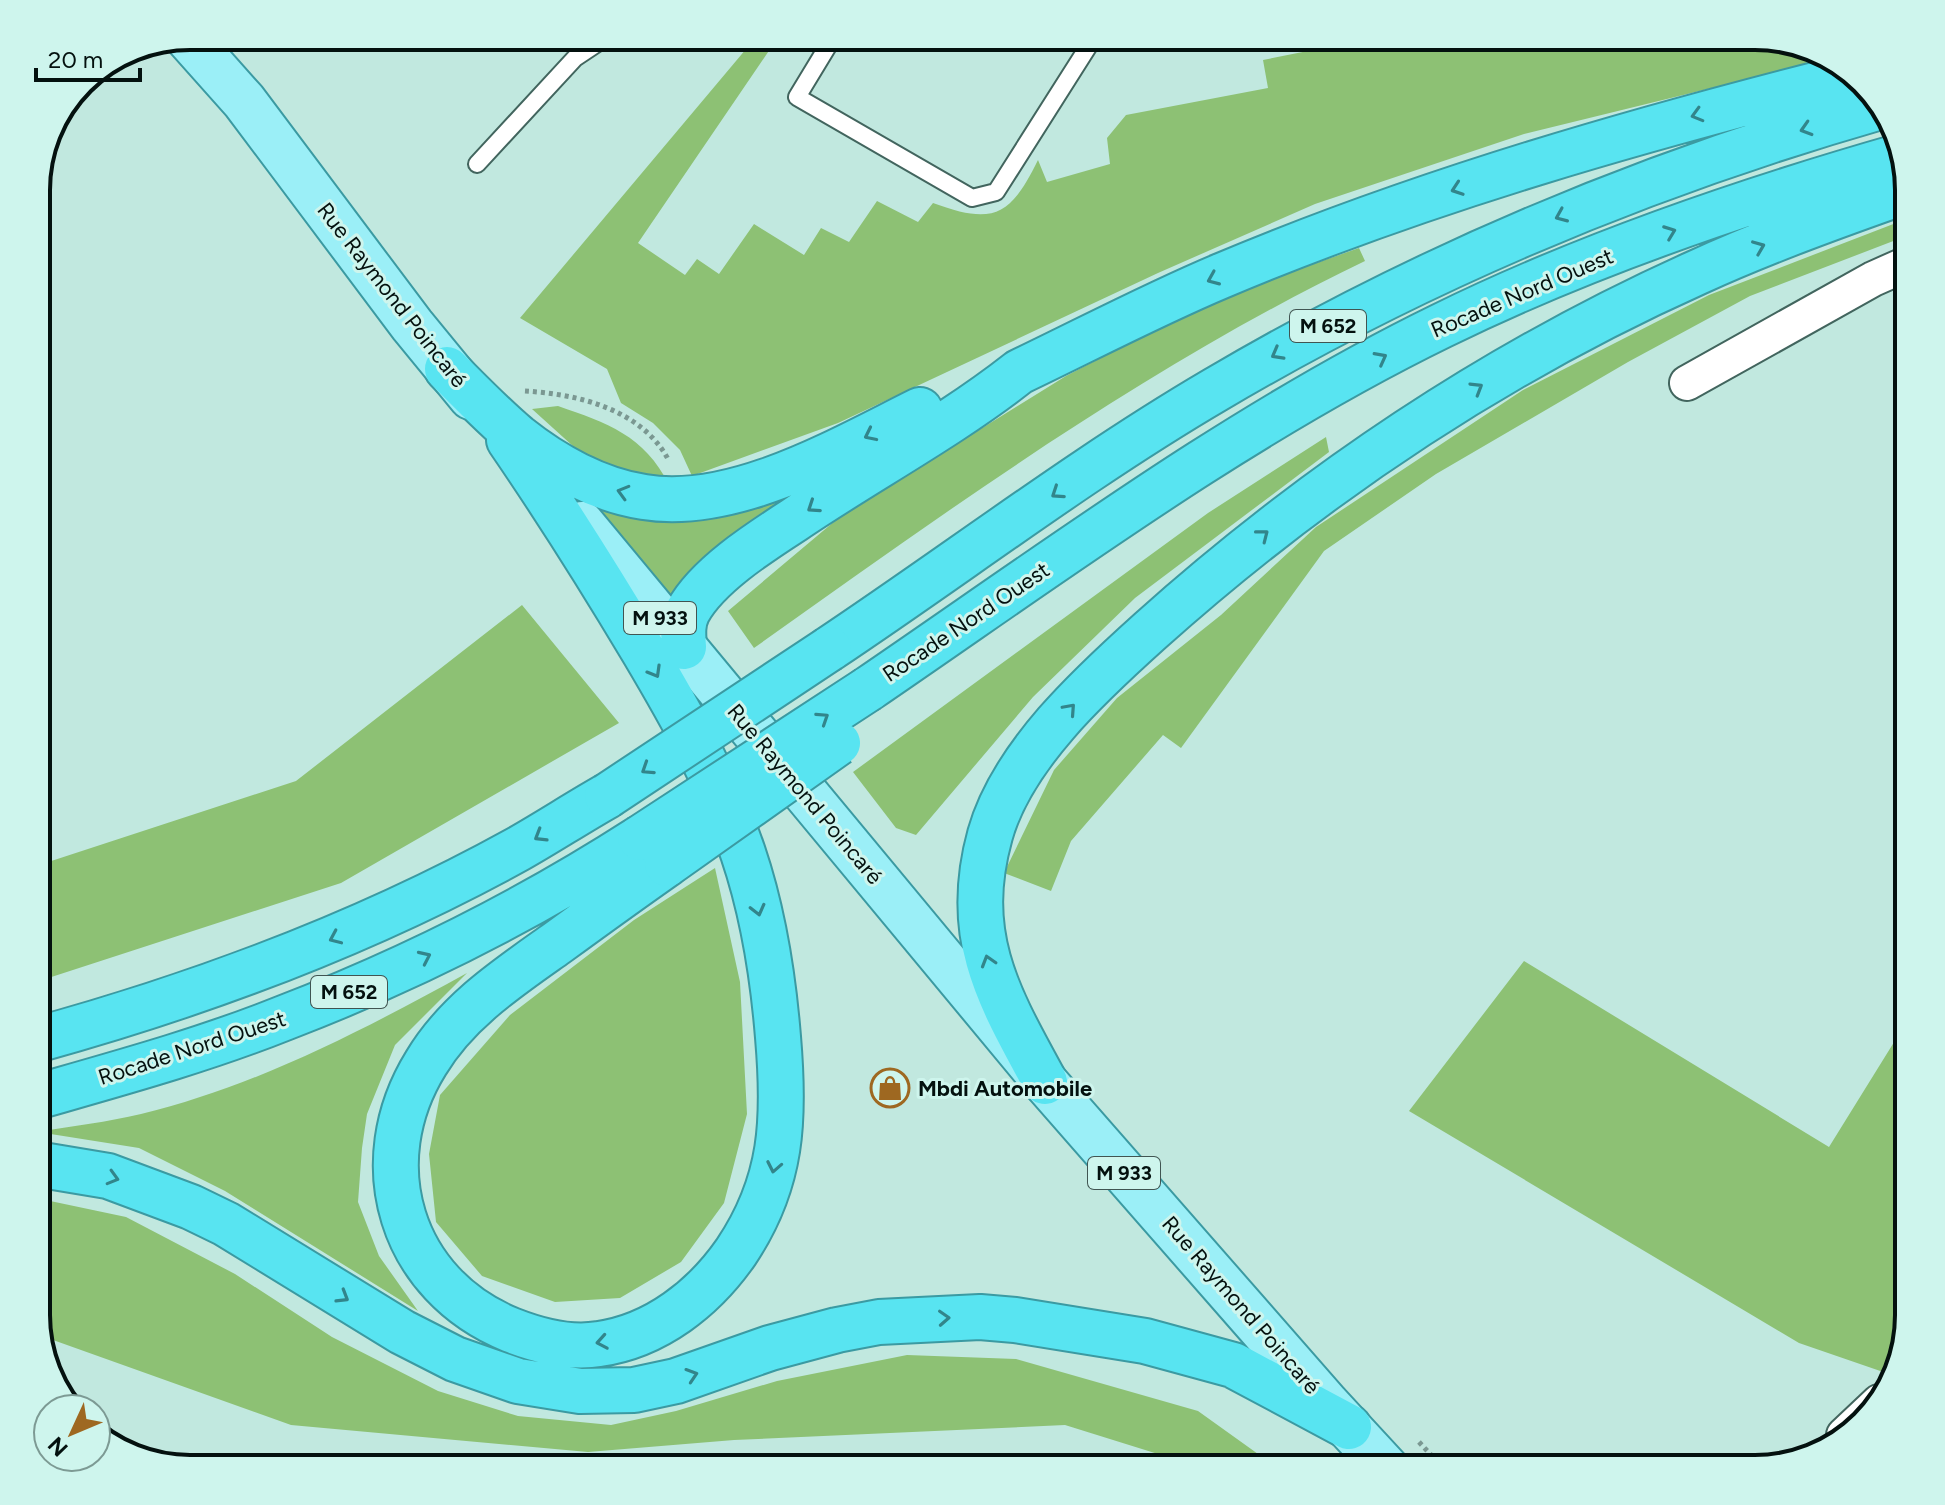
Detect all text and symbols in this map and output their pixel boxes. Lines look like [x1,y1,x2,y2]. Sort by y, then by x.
scale bar [36,32,140,82]
text: 20 m [48,45,103,74]
one-way arrow [1691,106,1705,122]
one-way arrow [1799,120,1813,136]
one-way arrow [1451,179,1465,195]
street label: Rue Raymond Poincaré [311,197,473,393]
one-way arrow [1555,207,1569,223]
one-way arrow [1662,225,1676,242]
one-way arrow [1751,240,1765,257]
street label: Rocade Nord Ouest [1427,242,1617,344]
one-way arrow [1207,270,1222,286]
road number: M 652 [1290,310,1366,342]
one-way arrow [1271,345,1285,360]
one-way arrow [1372,352,1386,368]
one-way arrow [1468,382,1483,398]
one-way arrow [864,425,879,440]
one-way arrow [1052,483,1066,498]
one-way arrow [616,485,630,501]
one-way arrow [808,497,822,512]
one-way arrow [1254,531,1269,545]
street label: Rocade Nord Ouest [877,556,1055,688]
road number: M 933 [624,602,696,634]
one-way arrow [646,663,661,678]
street label: Rue Raymond Poincaré [722,698,888,890]
one-way arrow [1060,704,1075,719]
one-way arrow [814,713,829,728]
one-way arrow [642,759,656,774]
one-way arrow [534,826,549,841]
one-way arrow [748,902,765,916]
one-way arrow [329,928,343,944]
one-way arrow [417,951,432,967]
one-way arrow [981,955,997,968]
road number: M 652 [311,976,387,1008]
street label: Rocade Nord Ouest [95,1005,289,1091]
shop icon: Mbdi Automobile [869,1067,911,1109]
place label: Mbdi Automobile [918,1075,1092,1102]
road number: M 933 [1088,1157,1160,1189]
one-way arrow [766,1160,783,1173]
one-way arrow [105,1169,119,1185]
street label: Rue Raymond Poincaré [1156,1210,1326,1400]
one-way arrow [334,1287,349,1302]
one-way arrow [938,1309,951,1326]
one-way arrow [596,1333,609,1350]
one-way arrow [684,1369,698,1385]
north arrow [32,1393,112,1473]
text: N [42,1431,74,1462]

